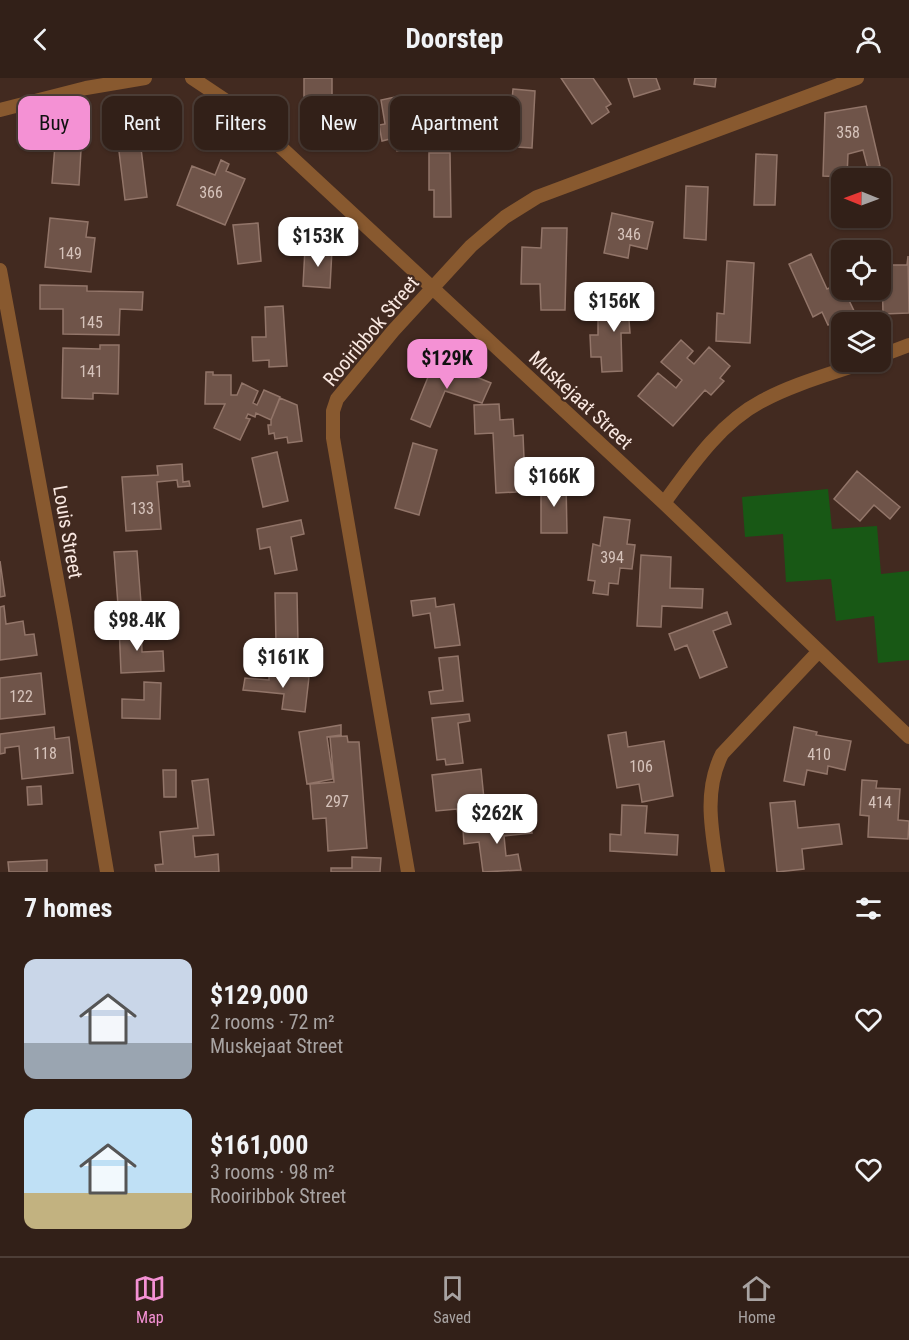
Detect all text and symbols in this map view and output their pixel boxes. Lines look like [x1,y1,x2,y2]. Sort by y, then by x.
icon: back [24,23,57,56]
text: Doorstep [406,23,503,55]
icon: person [852,23,885,56]
chip: Buy [18,96,90,150]
chip: Rent [102,96,182,150]
chip: Filters [194,96,288,150]
chip: New [300,96,378,150]
chip: Apartment [390,96,520,150]
house number: 358 [836,123,860,142]
north arrow [831,168,891,228]
map controls [831,168,891,372]
house number: 366 [199,183,223,202]
pin: $153K [276,217,360,268]
text: $153K [292,224,344,248]
house number: 346 [617,225,641,244]
button: locate [831,240,891,300]
house number: 149 [58,244,82,263]
street label: Rooiribbok Street [318,271,424,391]
pin: $156K [572,282,656,333]
text: $156K [588,289,640,313]
button: layers [831,312,891,372]
house number: 145 [79,313,103,332]
pin: $129K [405,339,489,390]
text: $129K [421,346,473,370]
street label: Muskejaat Street [524,346,638,454]
house number: 141 [79,362,103,381]
pin: $166K [512,457,596,508]
text: $166K [528,464,580,488]
street label: Louis Street [48,483,88,581]
house number: 133 [130,499,154,518]
house number: 394 [600,548,624,567]
pin: $98.4K [88,601,186,652]
text: $98.4K [108,608,166,632]
pin: $161K [241,638,325,689]
text: $161K [257,645,309,669]
house number: 122 [9,687,33,706]
house number: 118 [33,744,57,763]
house number: 410 [807,745,831,764]
house number: 106 [629,757,653,776]
house number: 297 [325,792,349,811]
house number: 414 [868,793,892,812]
pin: $262K [455,794,539,845]
text: $262K [471,801,523,825]
icon: filters [852,892,885,925]
text: 7 homes [24,893,112,923]
text: $129,000 [210,980,308,1010]
icon: home [72,983,144,1055]
icon: heart [852,1003,885,1036]
text: 2 rooms · 72 m² [210,1010,335,1034]
text: Muskejaat Street [210,1034,343,1058]
text: $161,000 [210,1130,308,1160]
icon: home [72,1133,144,1205]
icon: heart [852,1153,885,1186]
text: 3 rooms · 98 m² [210,1160,335,1184]
text: Rooiribbok Street [210,1184,346,1208]
tab: Map [133,1272,166,1327]
tab: Saved [433,1272,471,1327]
tab: Home [738,1272,776,1327]

